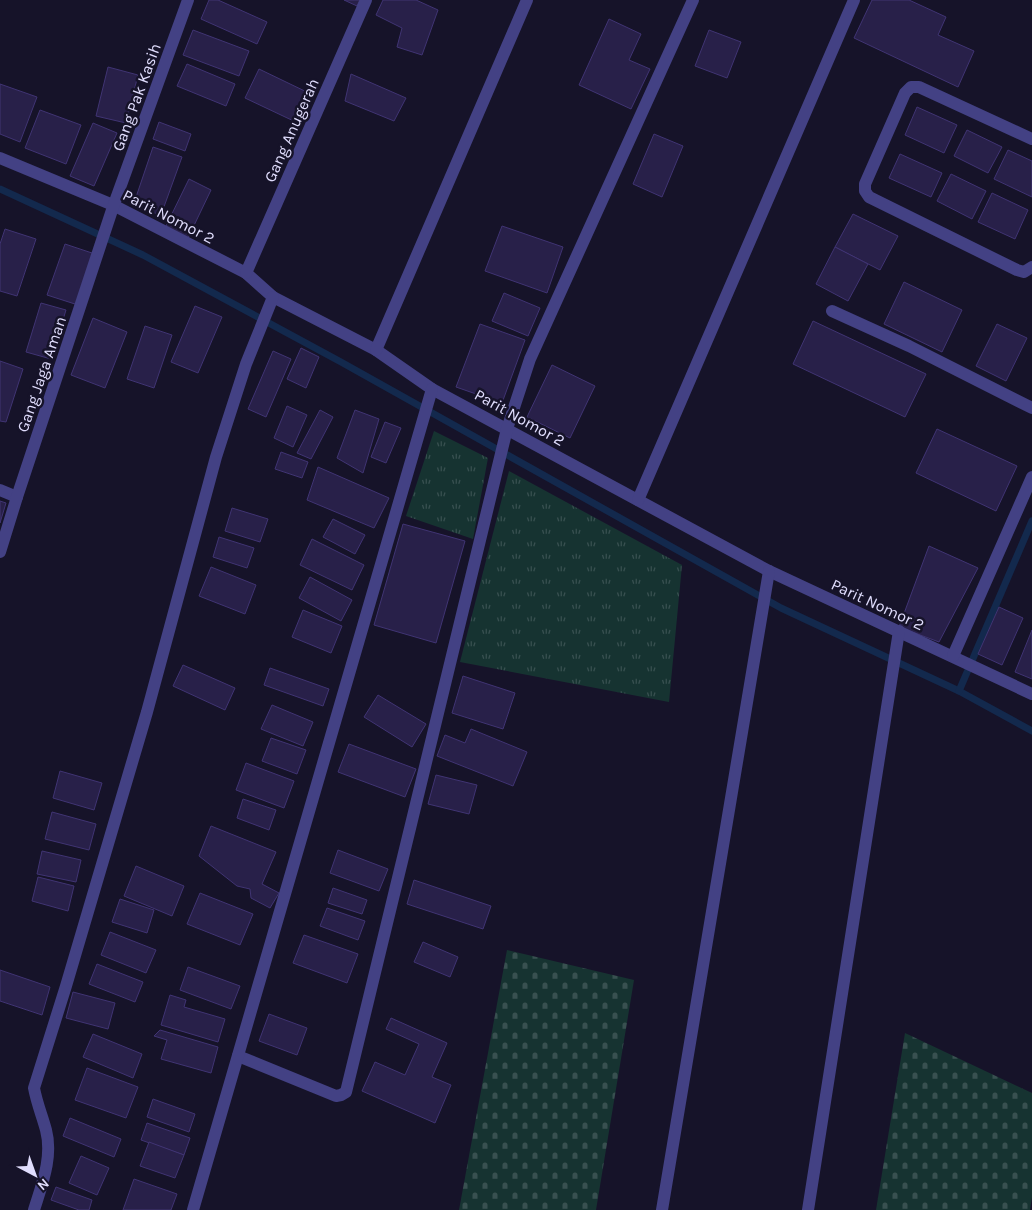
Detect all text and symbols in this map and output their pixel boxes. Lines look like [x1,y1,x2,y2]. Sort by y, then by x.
street label: Gang Pak Kasih [108,41,165,154]
street label: Gang Anugerah [260,75,323,185]
street label: Parit Nomor 2 [120,185,218,248]
street label: Gang Jaga Aman [13,314,70,435]
street label: Parit Nomor 2 [471,385,568,450]
street label: Parit Nomor 2 [828,575,927,634]
north arrow [10,1150,60,1200]
text: N [34,1175,53,1194]

